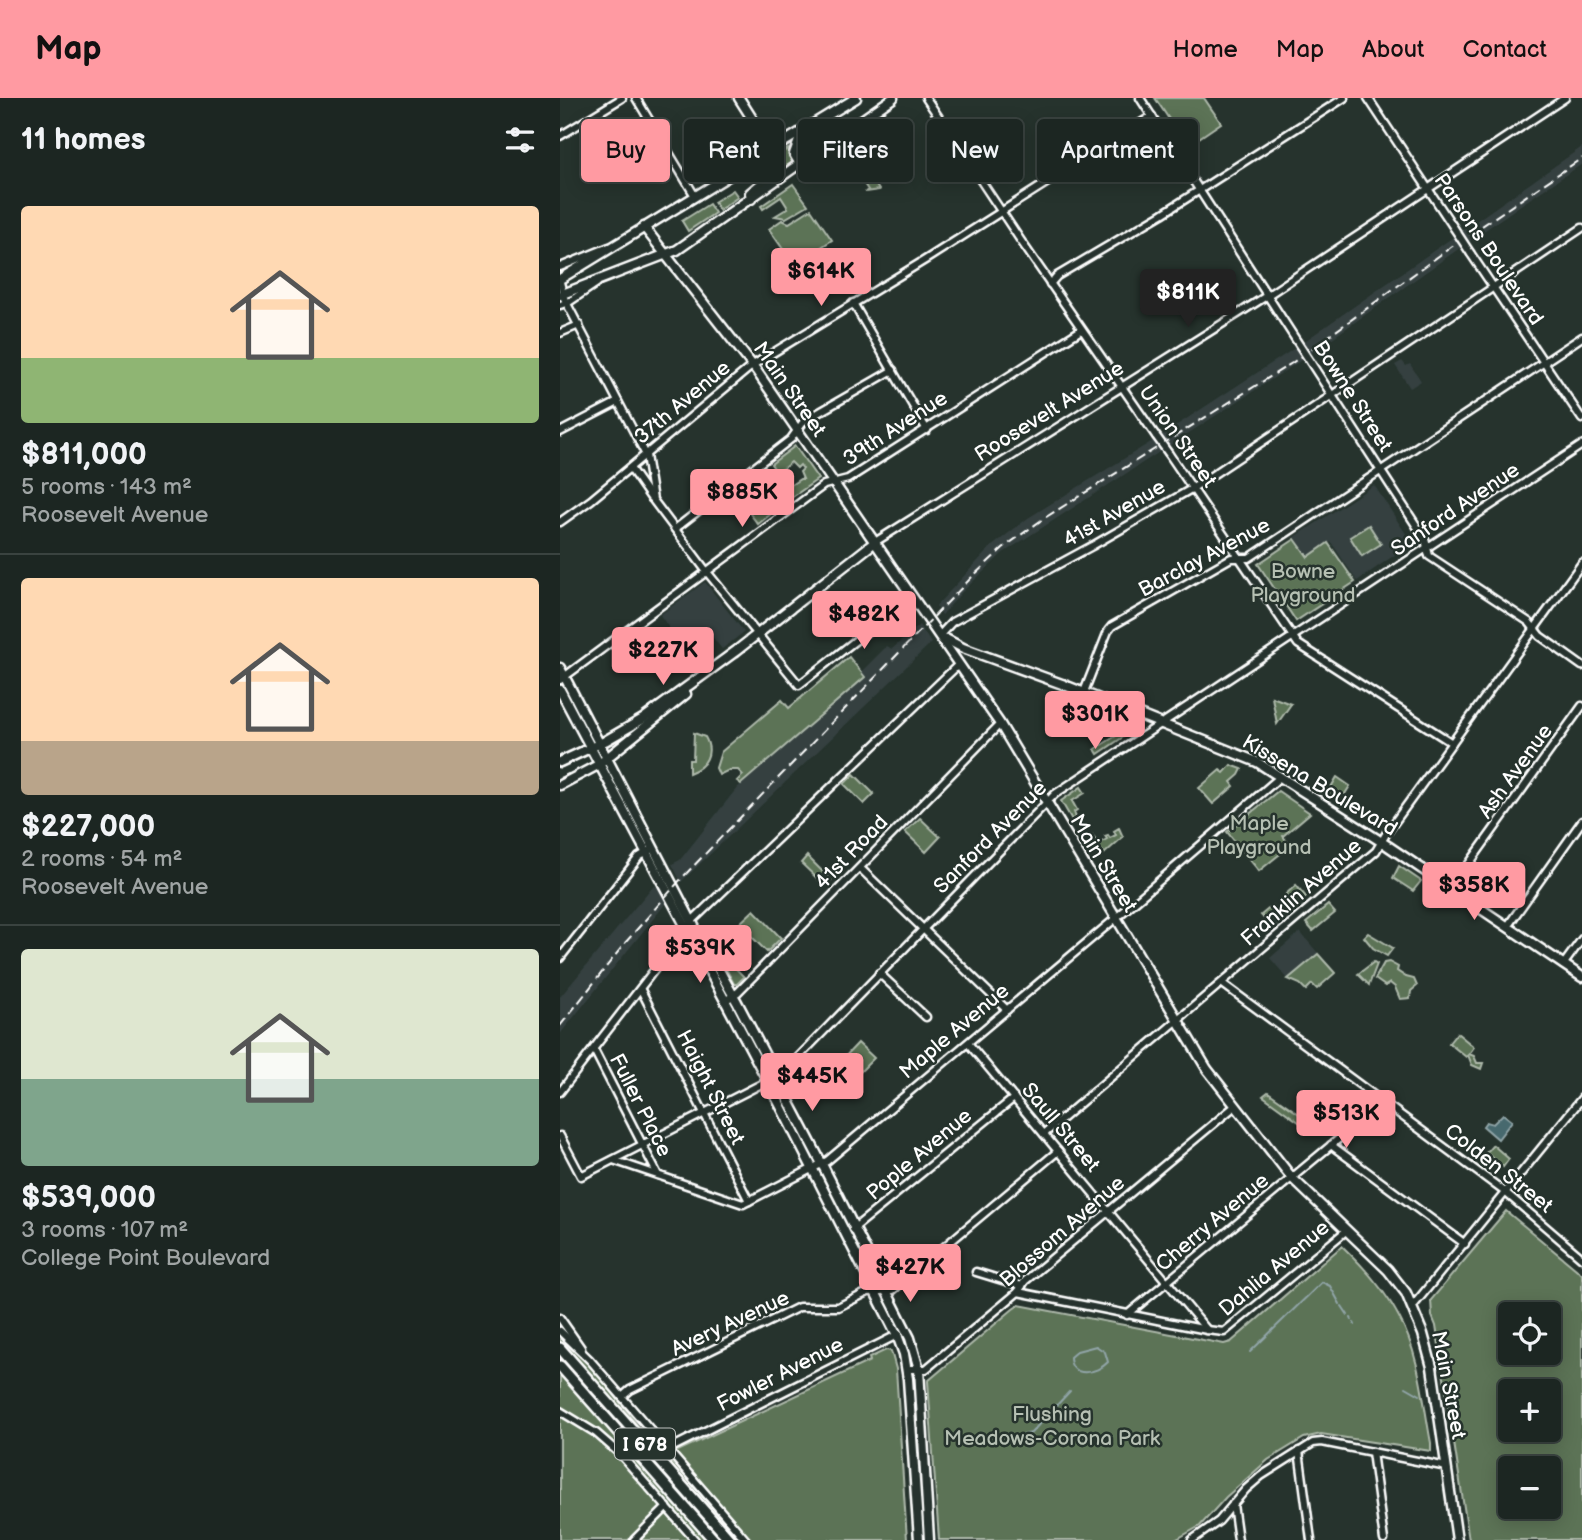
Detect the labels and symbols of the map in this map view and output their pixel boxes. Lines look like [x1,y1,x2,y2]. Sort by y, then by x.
street label: Parsons Boulevard [1429,169,1549,330]
pin: $614K [772,248,870,308]
pin: $811K [1139,270,1237,329]
street label: Bowne Street [1307,336,1398,457]
street label: Main Street [748,337,832,442]
street label: 37th Avenue [629,355,735,450]
street label: Roosevelt Avenue [970,355,1128,467]
street label: Union Street [1133,380,1222,493]
street label: 39th Avenue [838,385,952,471]
street label: Sanford Avenue [1386,457,1524,562]
pin: $885K [693,470,791,529]
street label: 41st Avenue [1059,474,1170,553]
street label: Barclay Avenue [1134,512,1274,603]
park label: Bowne Playground [1250,559,1356,608]
pin: $482K [815,592,913,651]
pin: $227K [614,628,712,687]
pin: $301K [1046,692,1144,751]
street label: Ash Avenue [1473,719,1558,823]
street label: Kissena Boulevard [1238,729,1402,842]
street label: Sanford Avenue [929,776,1052,899]
street label: 41st Road [810,810,893,895]
street label: Main Street [1065,810,1143,917]
park label: Maple Playground [1206,811,1312,860]
street label: Franklin Avenue [1236,833,1367,951]
pin: $358K [1425,862,1523,922]
pin: $539K [651,926,749,985]
street label: Maple Avenue [894,978,1014,1084]
street label: Haight Street [671,1026,750,1149]
street label: Fuller Place [604,1050,677,1161]
pin: $445K [763,1054,861,1113]
street label: Saull Street [1016,1078,1105,1177]
pin: $513K [1297,1090,1395,1150]
street label: Pople Avenue [862,1103,977,1206]
street label: Colden Street [1440,1118,1558,1219]
street label: Cherry Avenue [1151,1168,1274,1277]
street label: Blossom Avenue [995,1170,1130,1292]
street label: Dahlia Avenue [1214,1215,1335,1322]
pin: $427K [861,1244,959,1304]
street label: Avery Avenue [667,1285,793,1362]
street label: Main Street [1426,1329,1471,1442]
street label: Fowler Avenue [713,1332,848,1417]
park label: Flushing Meadows-Corona Park [944,1402,1161,1451]
road number: I 678 [615,1428,675,1460]

